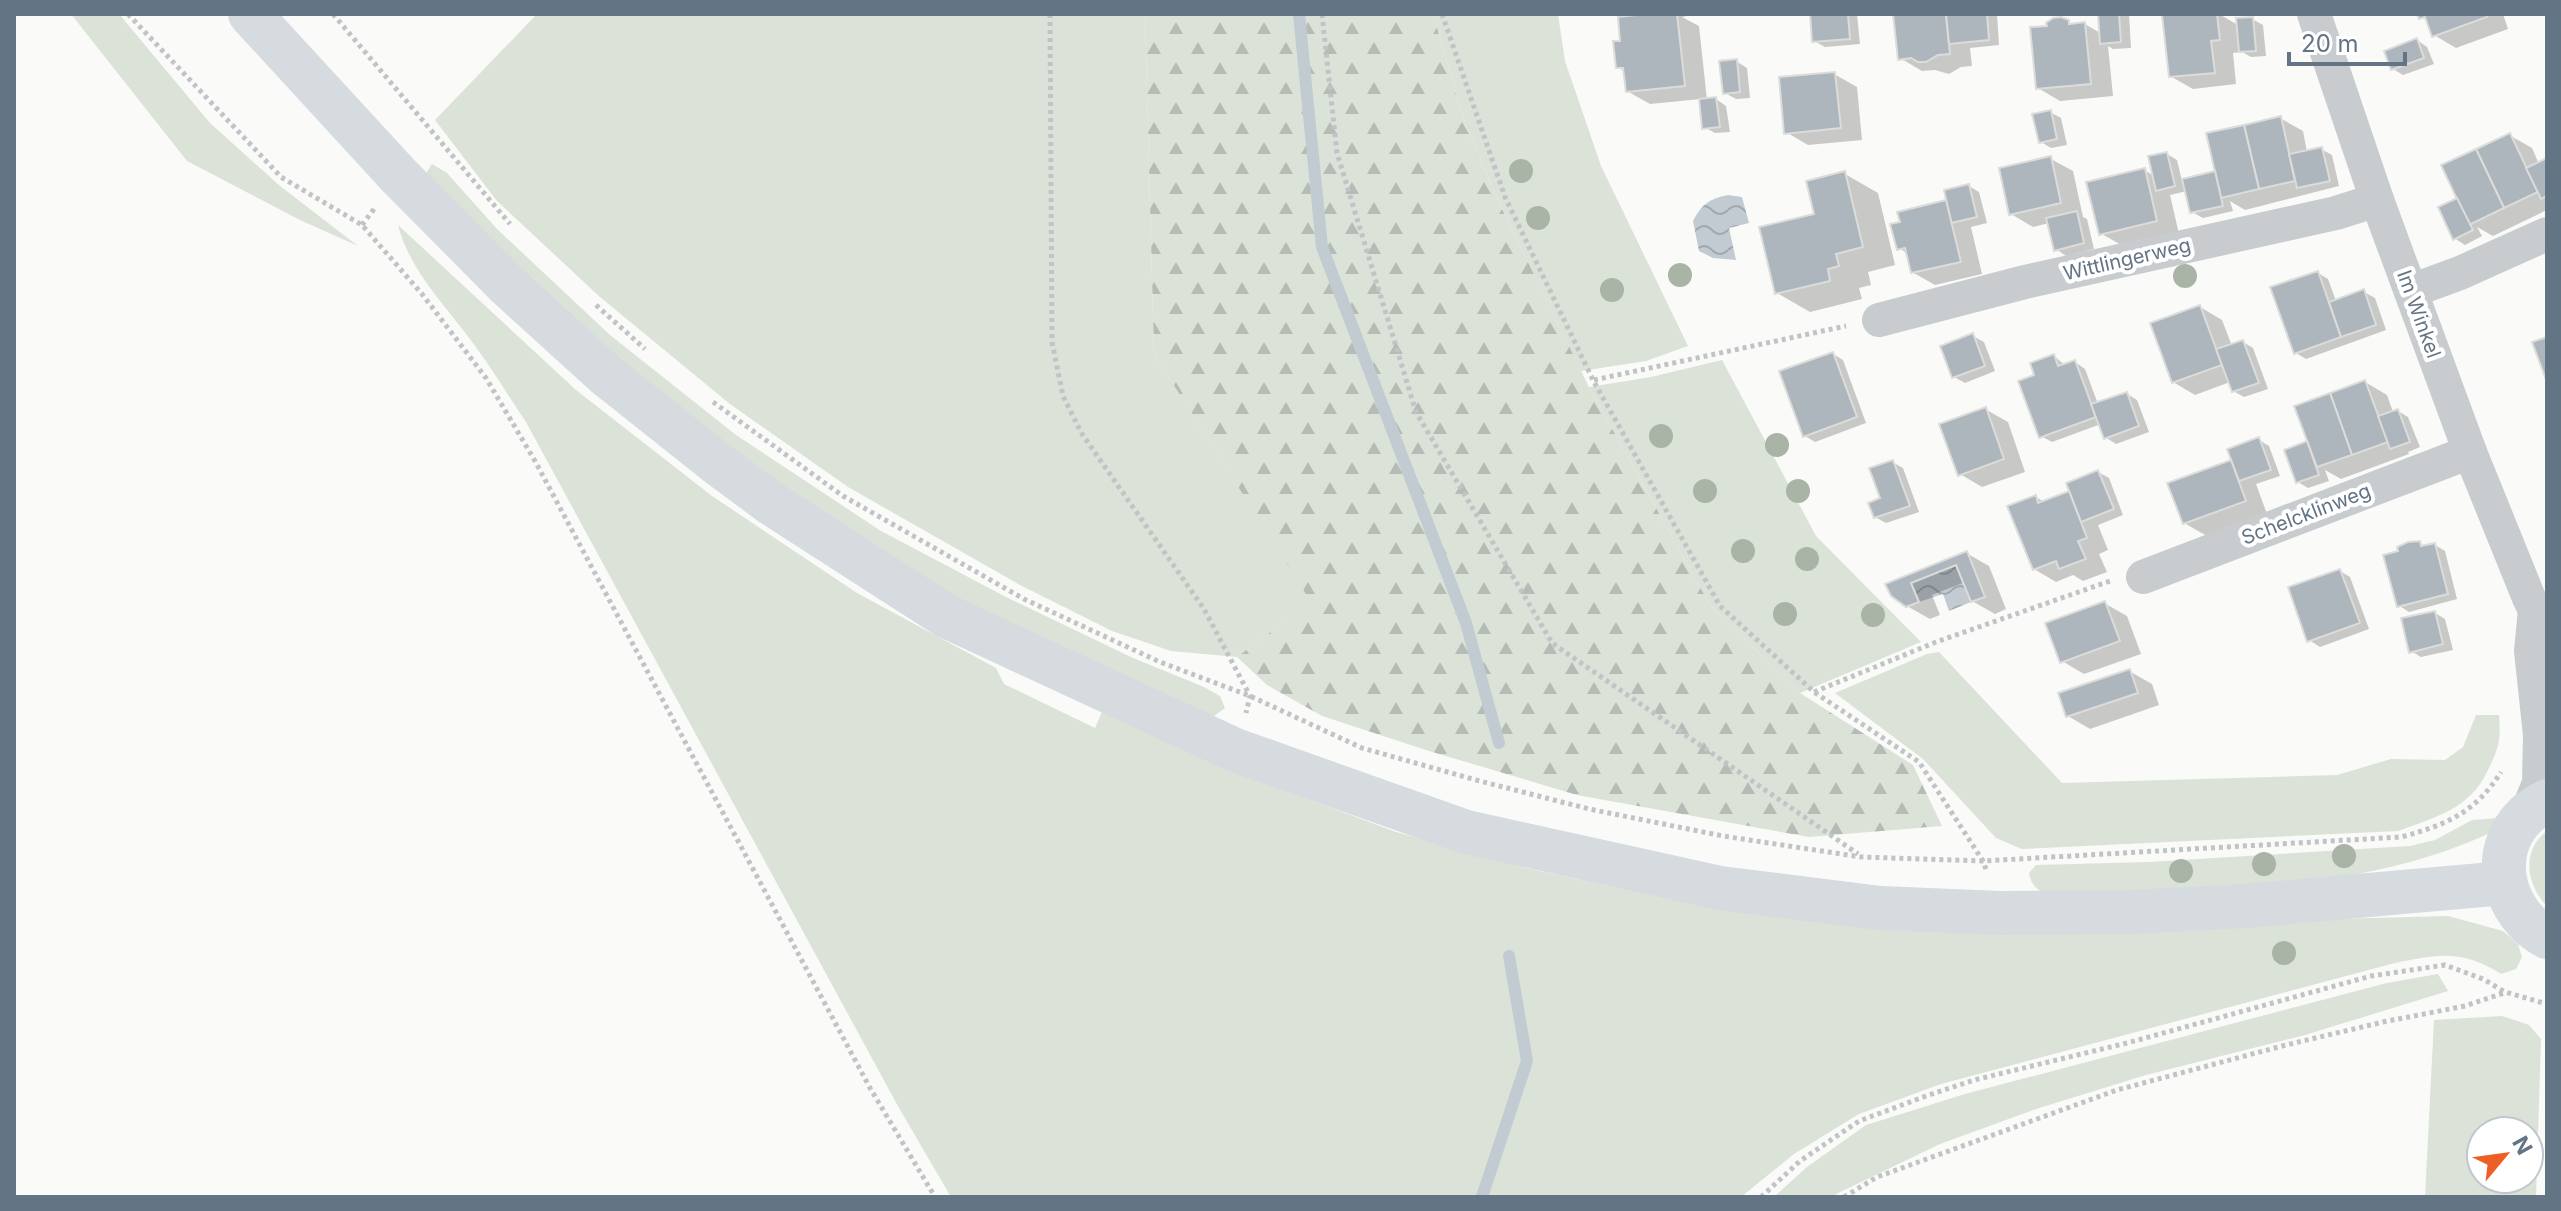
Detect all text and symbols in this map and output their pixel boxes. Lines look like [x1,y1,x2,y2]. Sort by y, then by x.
scale bar [2289,16,2405,66]
text: 20 m [2301,29,2359,58]
street label: Wittlingerweg [2061,233,2193,285]
street label: Im Winkel [2392,267,2446,361]
street label: Schelcklinweg [2238,478,2374,550]
north arrow [2465,1115,2545,1195]
text: N [2507,1132,2538,1159]

